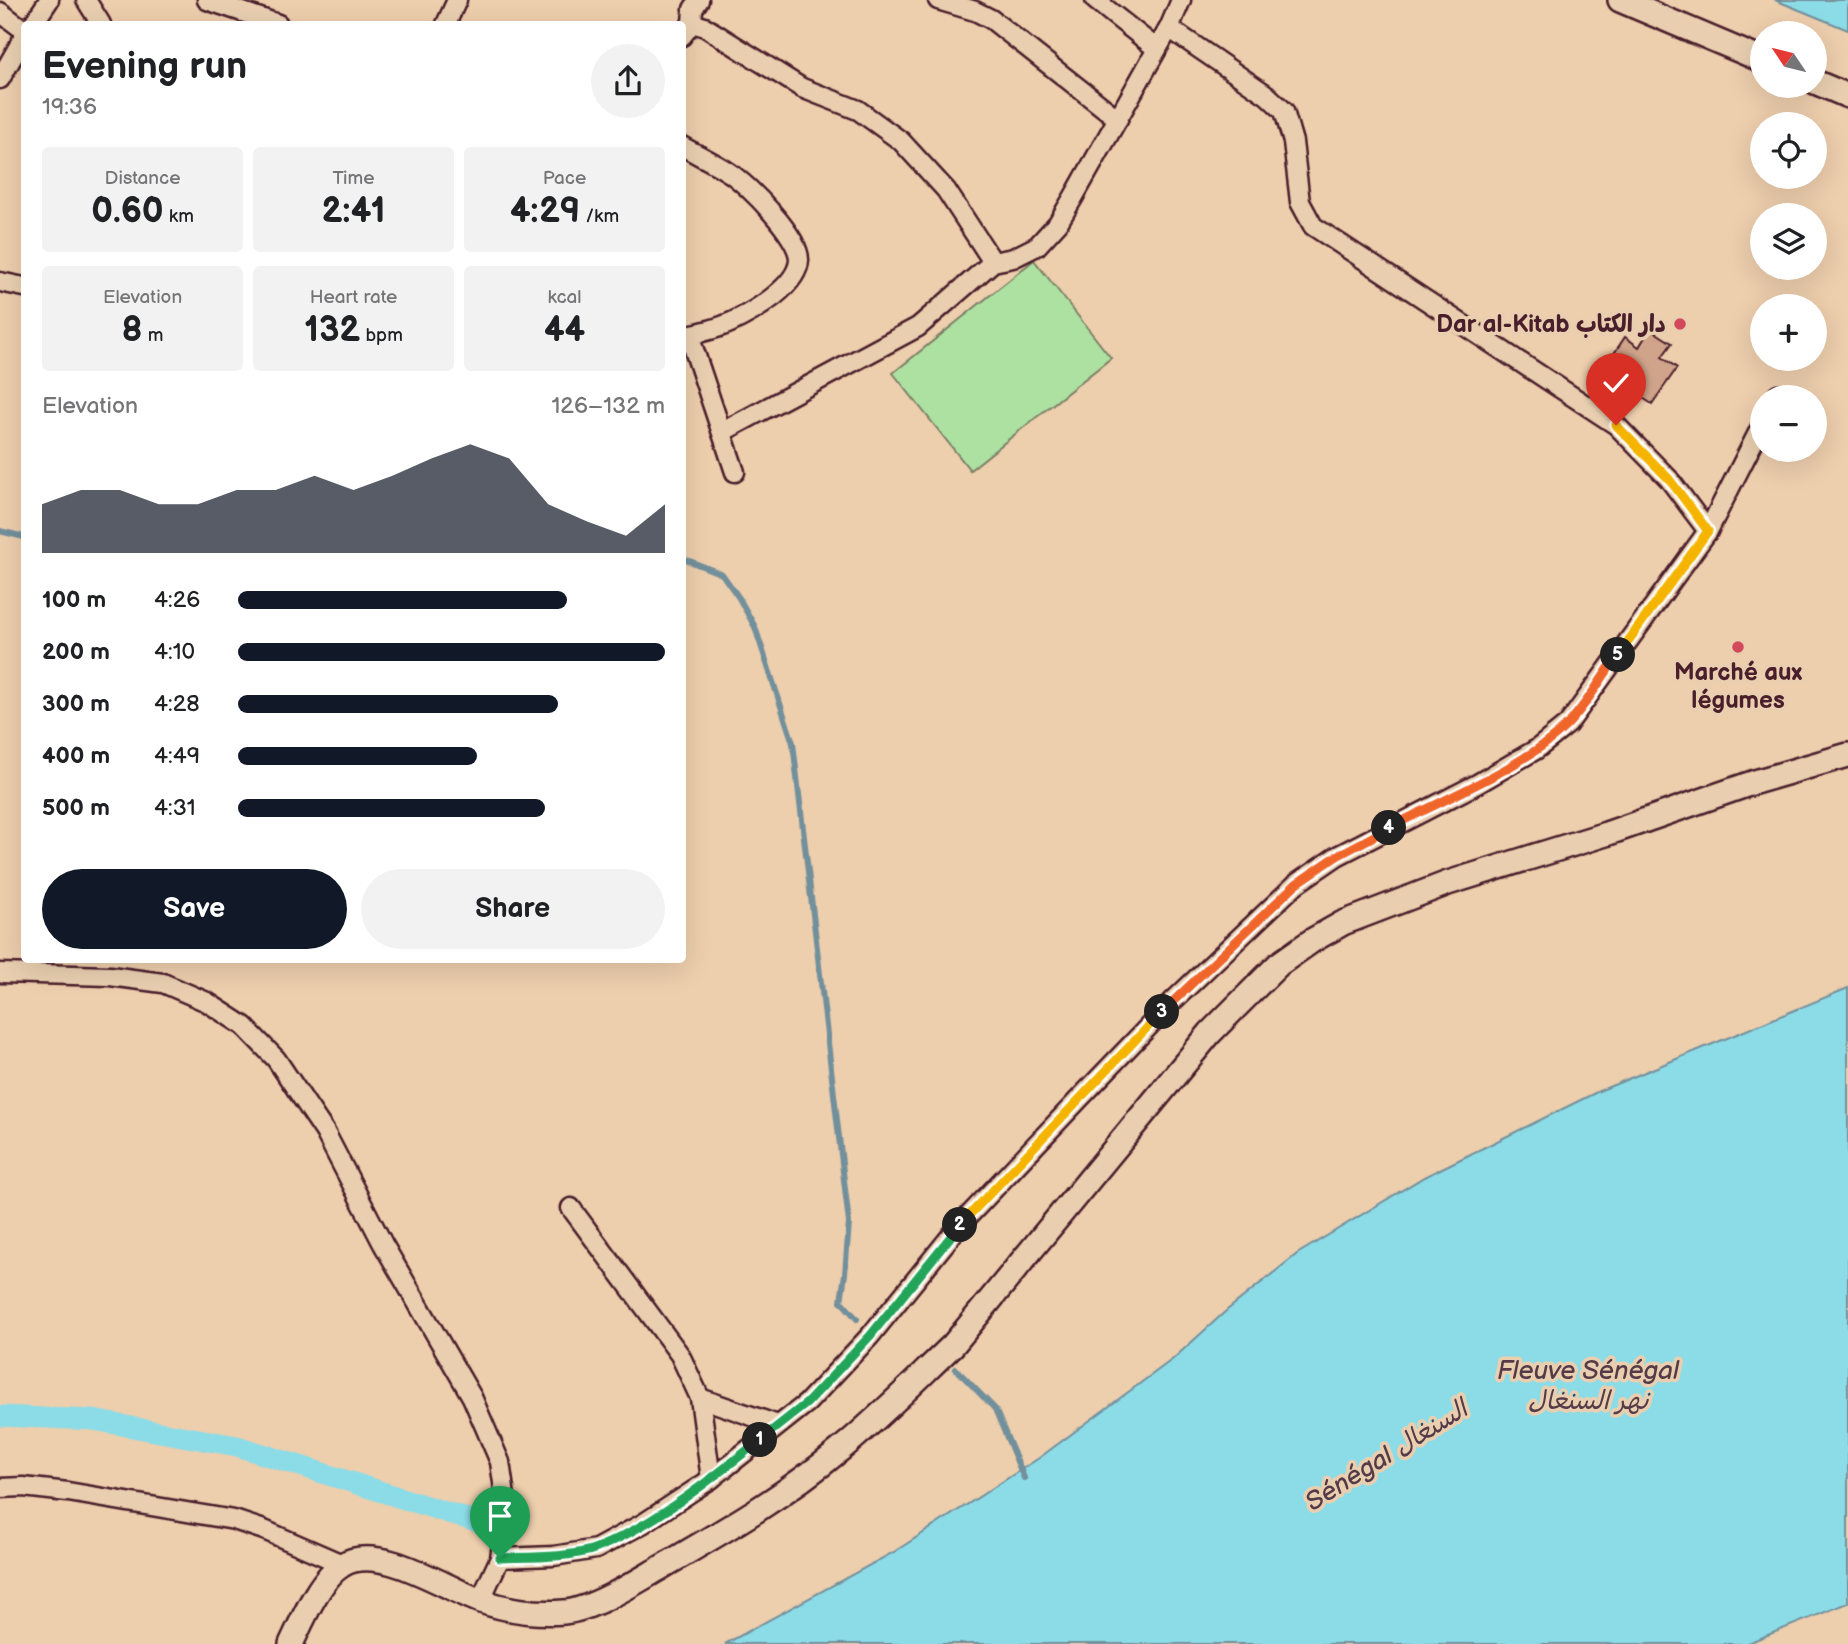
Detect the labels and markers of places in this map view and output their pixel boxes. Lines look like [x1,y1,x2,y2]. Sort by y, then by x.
place label: Dar al-Kitab دار الكتاب [1436,310,1666,339]
marker: Dar al-Kitab دار الكتاب [1672,316,1688,332]
pin [1586,353,1646,425]
pin: 5 [1600,638,1636,672]
marker: Marché aux légumes [1730,639,1746,655]
place label: Marché aux légumes [1674,658,1803,715]
pin: 4 [1372,810,1406,846]
pin: 3 [1144,995,1180,1030]
pin: 2 [942,1208,978,1242]
pin: 1 [742,1422,778,1458]
pin [470,1486,530,1558]

